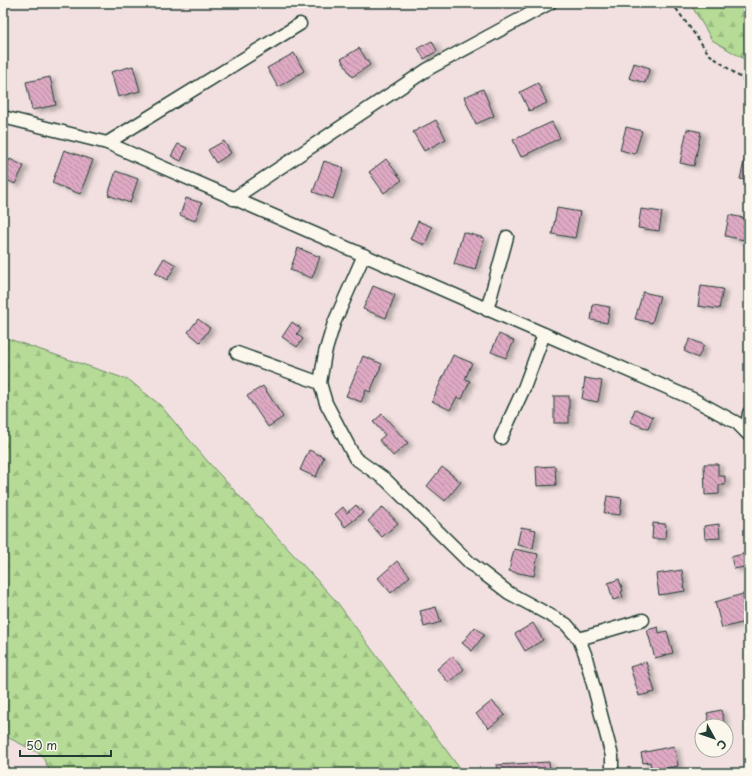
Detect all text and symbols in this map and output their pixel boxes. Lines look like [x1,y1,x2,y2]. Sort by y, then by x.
north arrow [694,718,734,758]
scale bar [20,732,111,758]
text: 50 m [26,736,57,754]
text: С [713,736,731,753]

